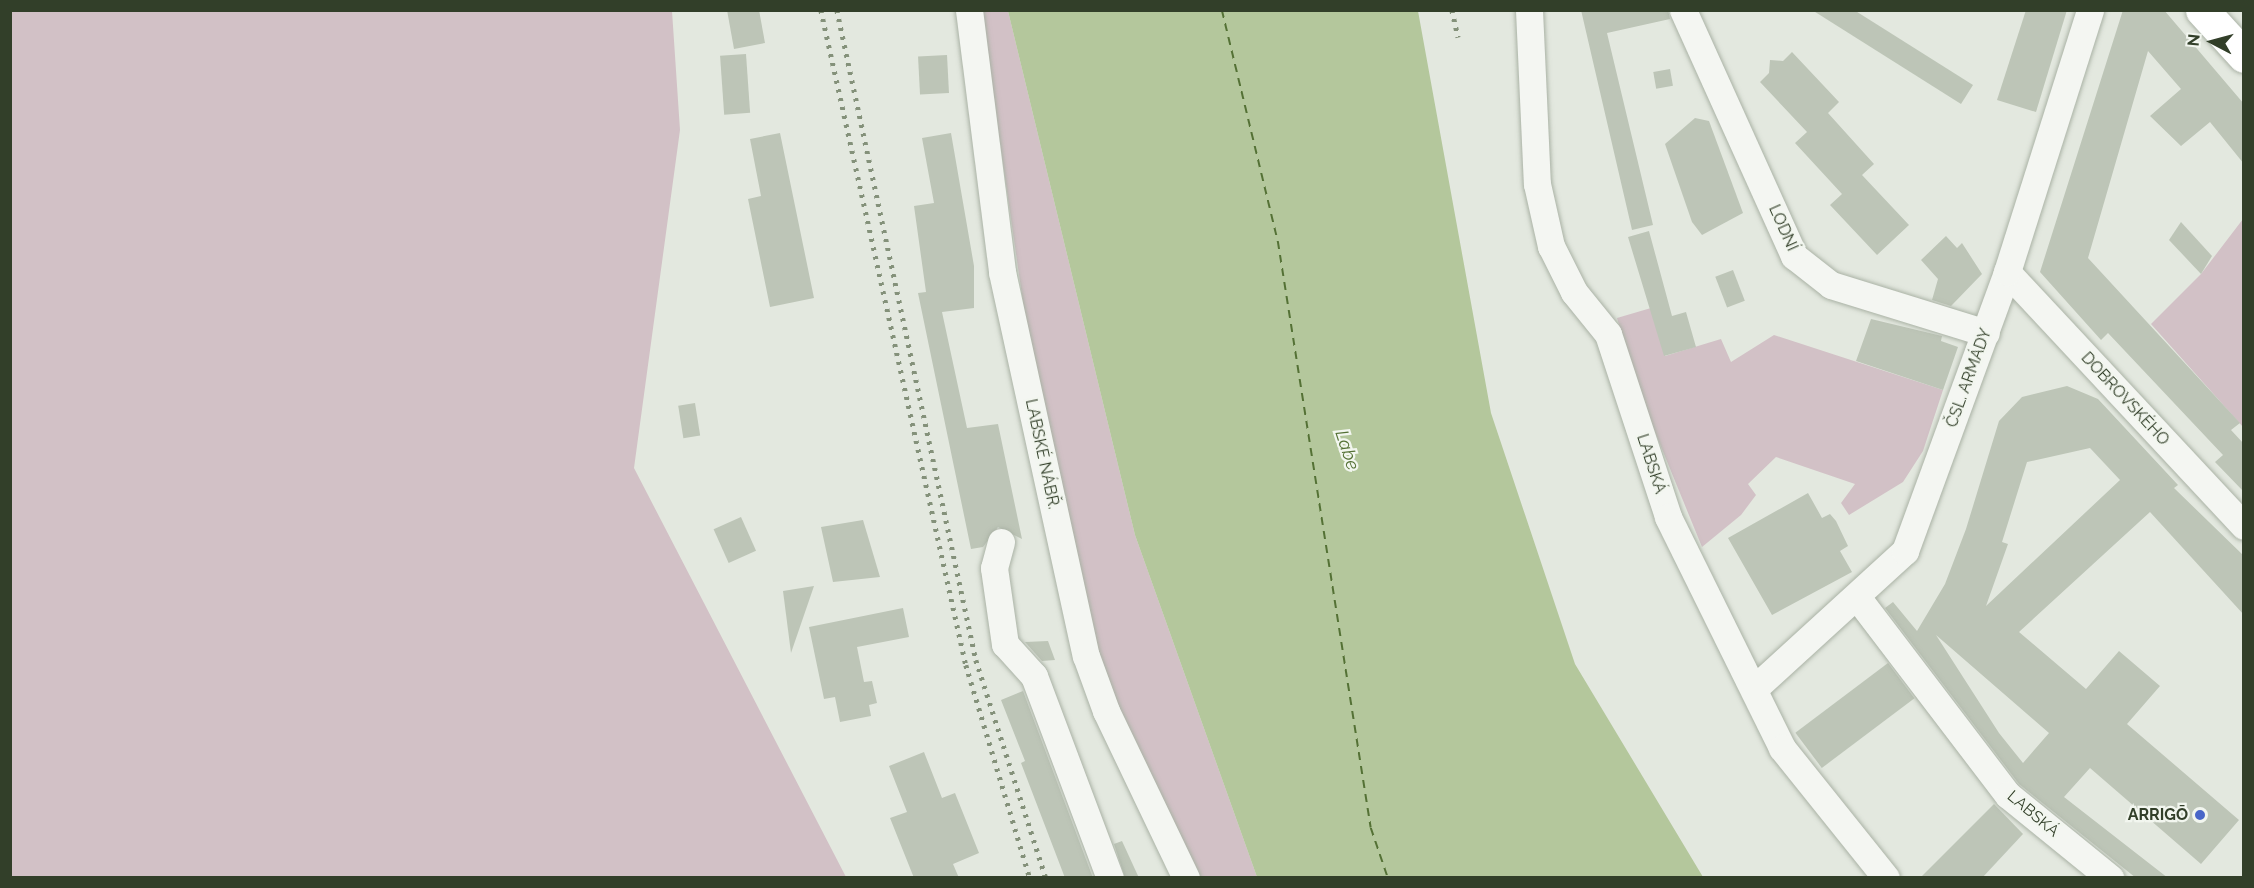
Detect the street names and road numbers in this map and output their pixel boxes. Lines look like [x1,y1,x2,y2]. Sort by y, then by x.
street label: LODNÍ [1764,202,1802,254]
street label: ČSL. ARMÁDY [1942,326,1996,430]
street label: DOBROVSKÉHO [2077,348,2173,450]
street label: LABSKÉ NÁBŘ. [1021,397,1063,511]
street label: LABSKÁ [1632,432,1670,496]
street label: LABSKÁ [2003,787,2063,841]

